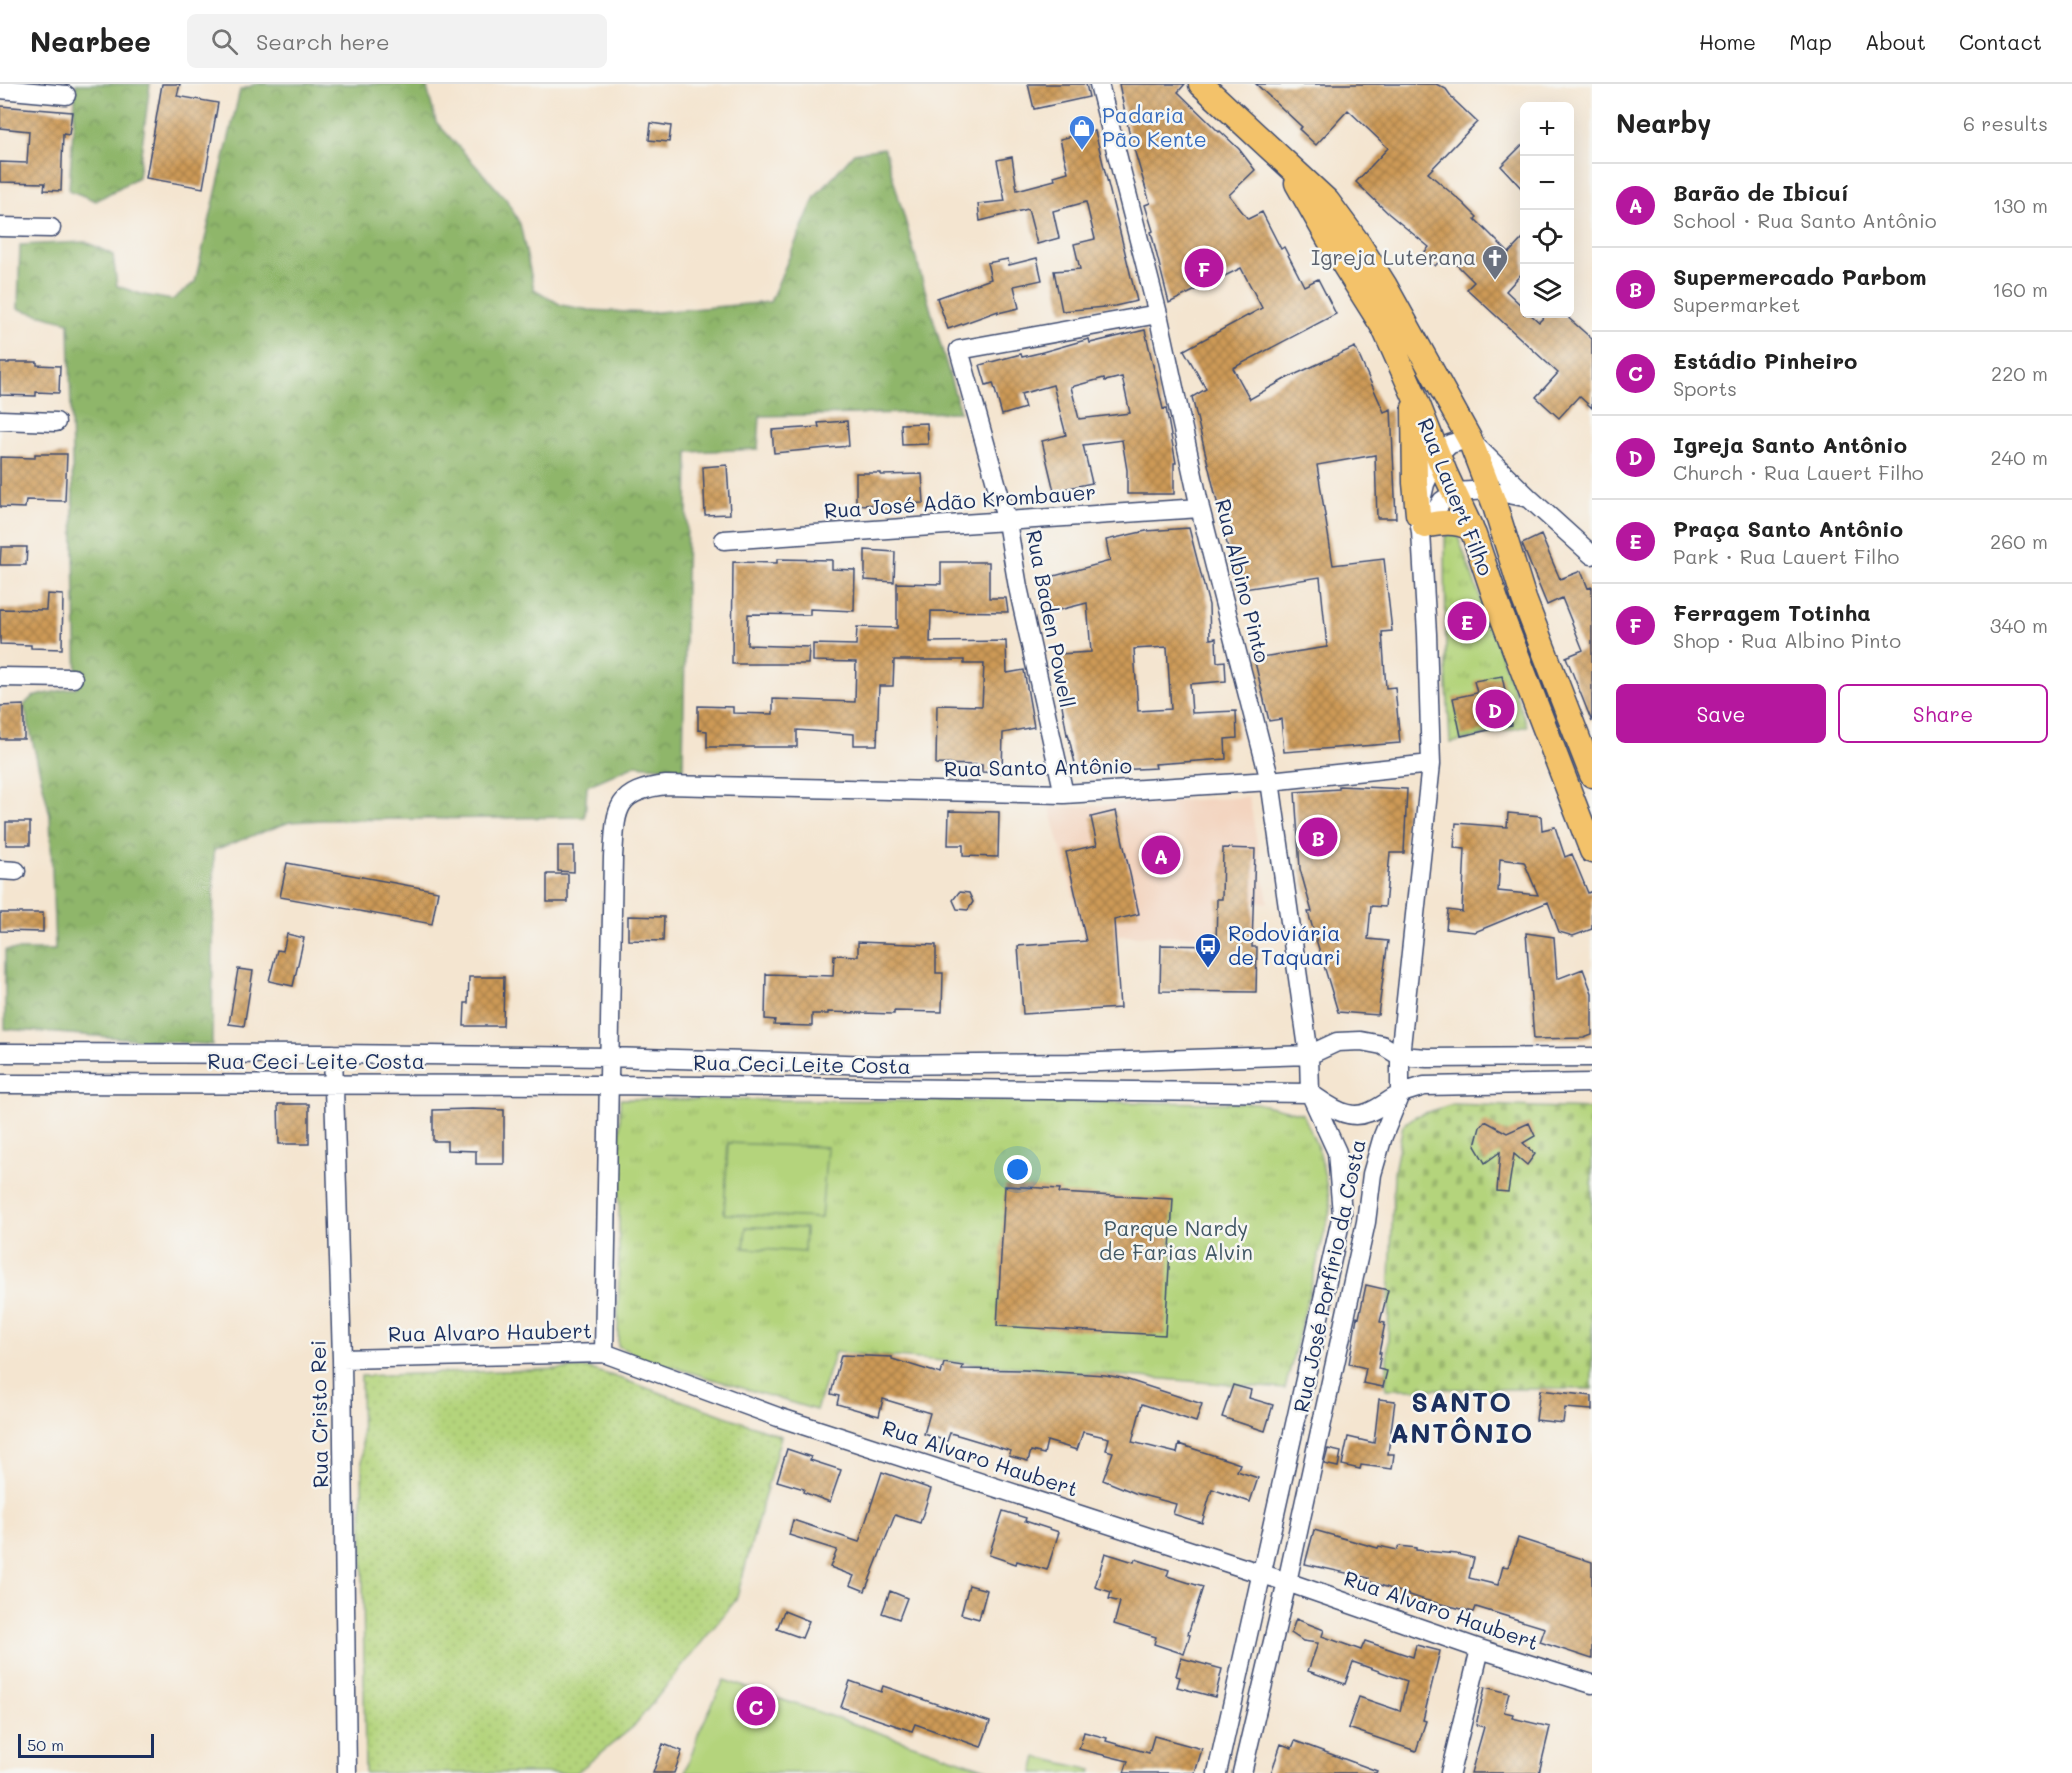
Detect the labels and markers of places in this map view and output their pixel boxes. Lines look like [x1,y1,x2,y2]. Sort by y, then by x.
place label: Padaria Pão Kente [1102,101,1207,152]
shop icon: Padaria Pão Kente [1067,113,1097,151]
place label: Igreja Luterana [1311,243,1476,270]
church icon: Igreja Luterana [1480,243,1510,281]
pin: F [1184,246,1224,291]
pin: E [1448,598,1486,644]
pin: D [1476,686,1514,732]
pin: B [1298,814,1338,860]
pin: A [1142,832,1180,878]
place label: Rodoviária de Taquari [1228,919,1341,970]
bus stop icon: Rodoviária de Taquari [1193,931,1223,969]
pin: C [736,1684,776,1728]

